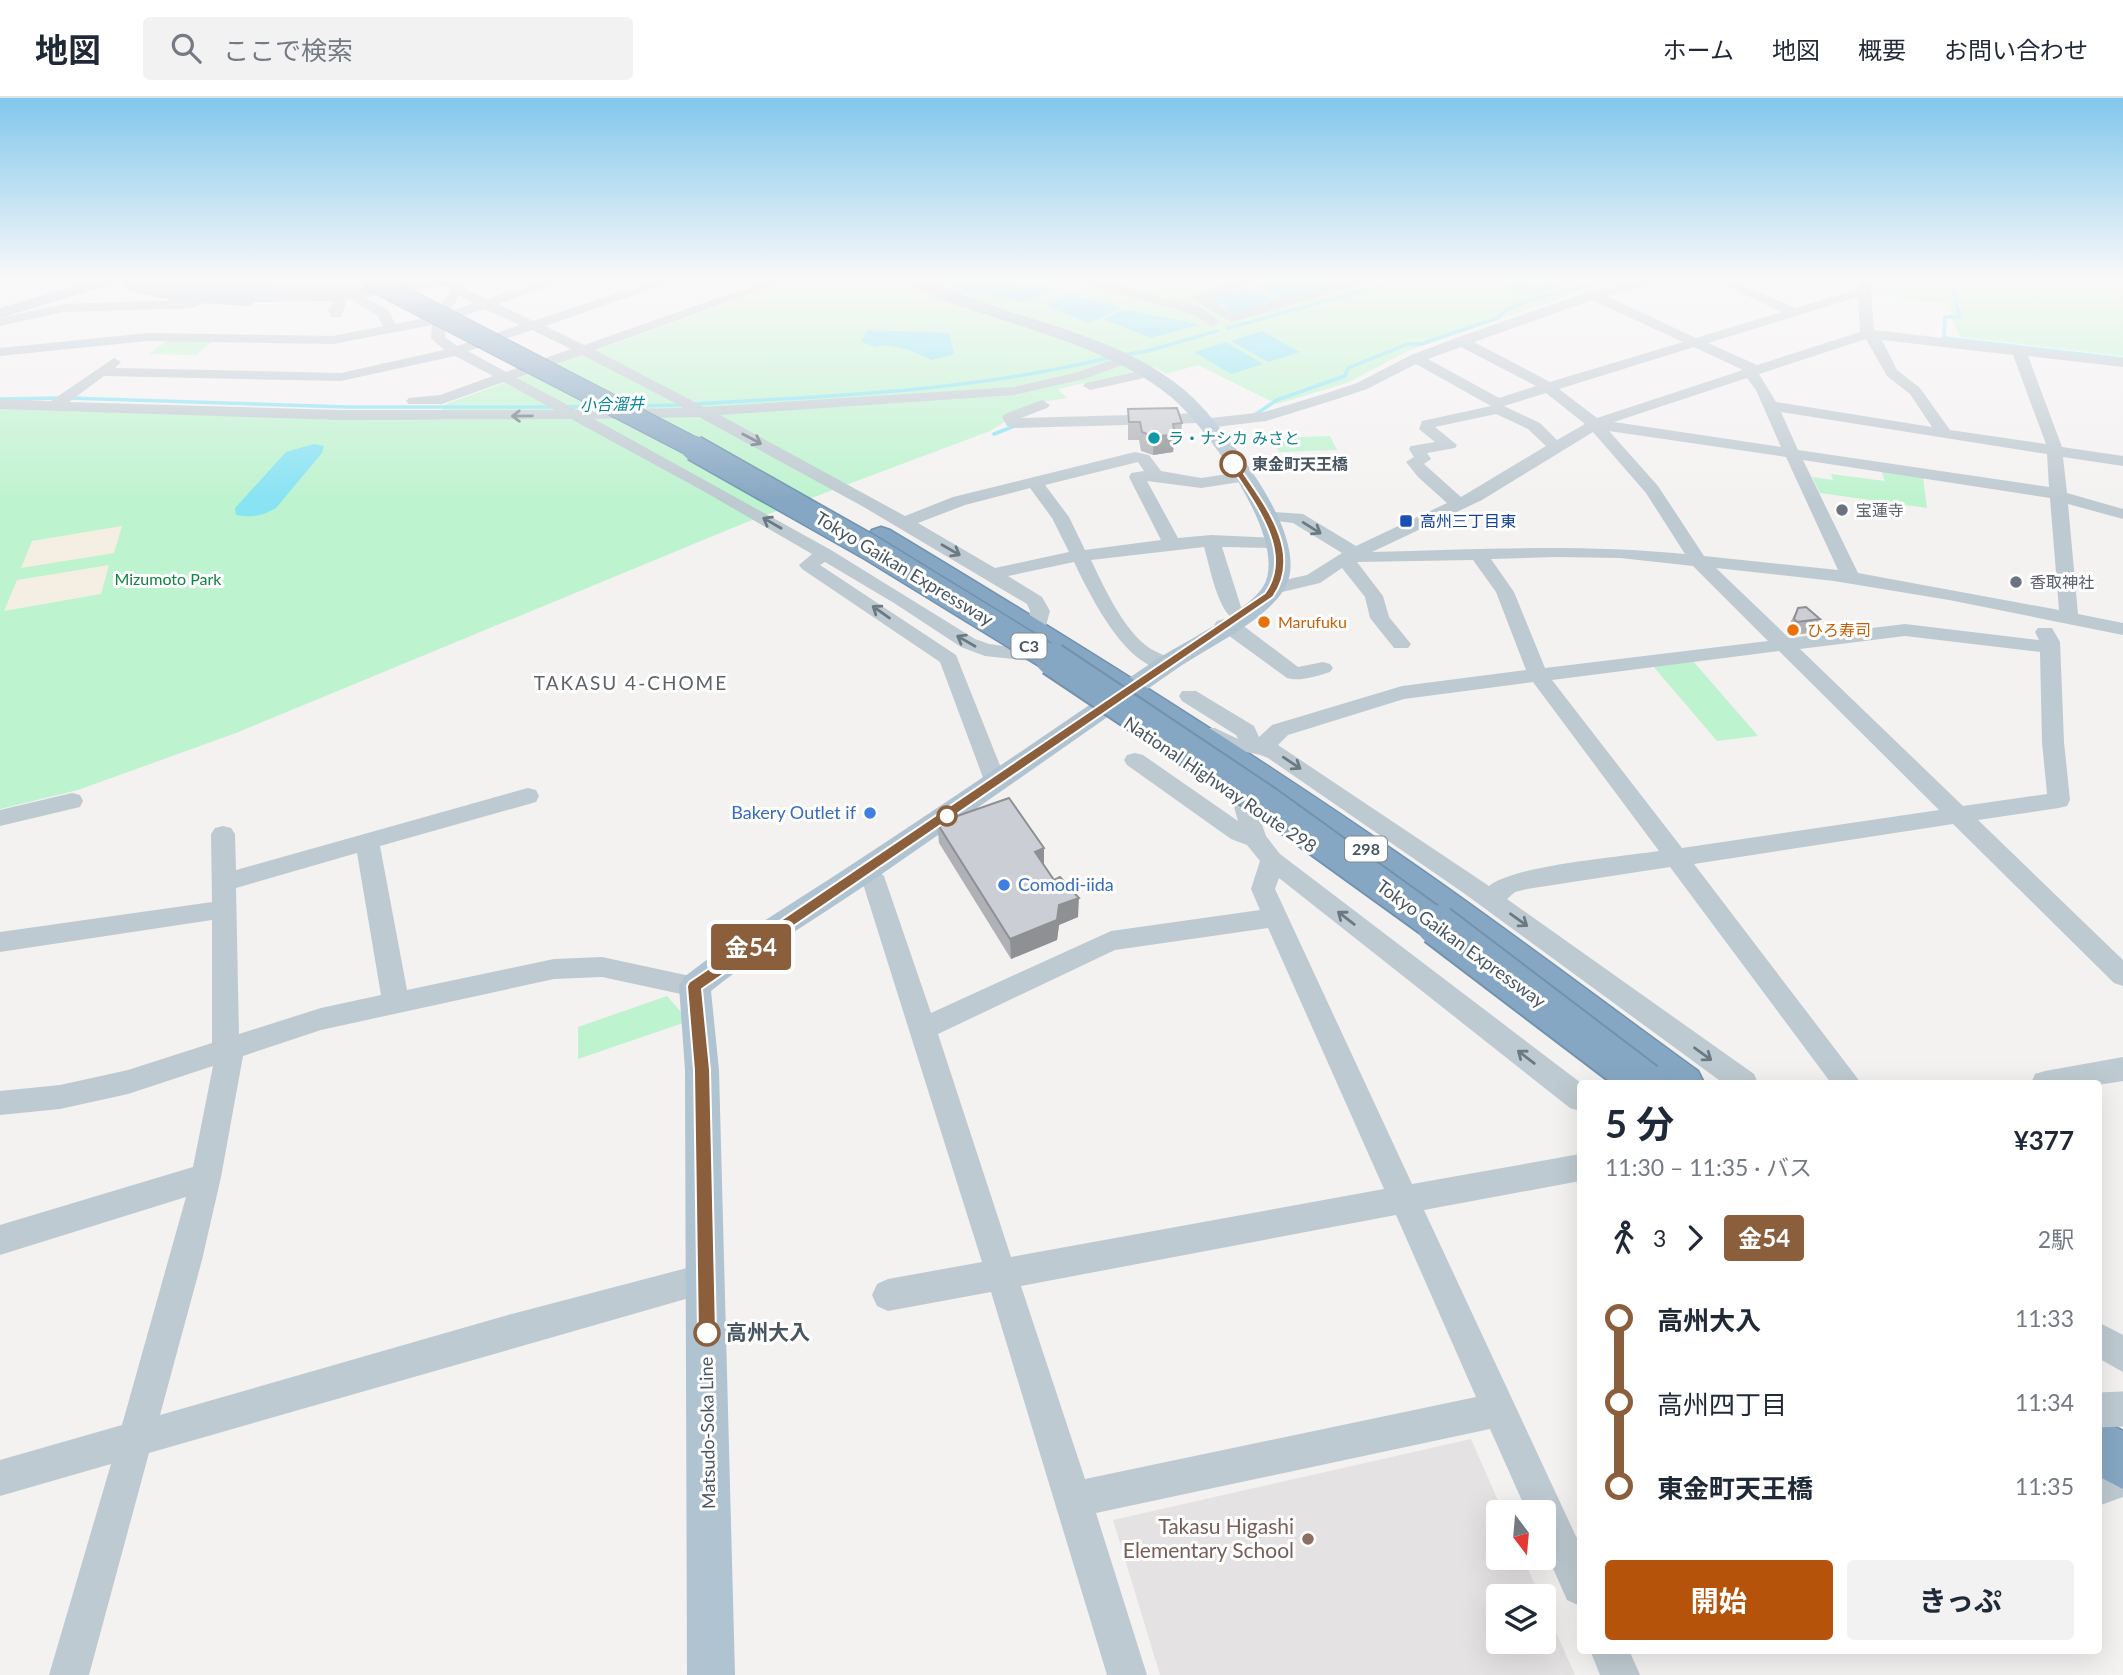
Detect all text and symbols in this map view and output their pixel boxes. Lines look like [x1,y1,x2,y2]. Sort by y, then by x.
search box [143,17,633,80]
text: 地図 [35,29,101,69]
icon: search [167,29,205,67]
text: ここで検索 [223,34,353,66]
text: ホーム [1663,35,1734,64]
text: 地図 [1772,35,1820,64]
text: 概要 [1858,35,1906,64]
text: お問い合わせ [1944,35,2088,64]
water label: 小合溜井 [580,393,646,414]
one-way arrow [510,409,533,422]
place label: ラ・ナシカ みさと [1168,428,1300,447]
marker: ラ・ナシカ みさと [1146,430,1162,446]
one-way arrow [741,433,762,447]
marker: 東金町天王橋 [1220,451,1246,477]
place label: 東金町天王橋 [1252,454,1348,473]
place label: 宝蓮寺 [1856,500,1904,519]
marker: 宝蓮寺 [1834,502,1850,518]
street label: Tokyo Gaikan Expressway [812,506,998,630]
place label: 高州三丁目東 [1420,511,1516,530]
marker: 高州三丁目東 [1398,513,1414,529]
one-way arrow [762,516,783,529]
one-way arrow [1302,522,1322,536]
one-way arrow [940,543,960,557]
park label: Mizumoto Park [115,569,222,588]
place label: 香取神社 [2030,572,2094,591]
marker: 香取神社 [2008,574,2024,590]
one-way arrow [872,605,891,619]
place label: Marufuku [1278,612,1347,631]
marker: Marufuku [1256,614,1272,630]
place label: ひろ寿司 [1807,620,1871,639]
marker: ひろ寿司 [1785,622,1801,638]
one-way arrow [956,634,977,647]
road number: C3 [1012,634,1046,659]
district label: TAKASU 4-CHOME [534,671,728,694]
street label: National Highway Route 298 [1120,711,1321,857]
one-way arrow [1281,757,1301,771]
place label: Bakery Outlet if [731,801,857,823]
marker: Bakery Outlet if [862,805,878,821]
unlabelled marker [937,806,957,826]
road number: 298 [1345,836,1387,862]
place label: Comodi-iida [1018,873,1114,895]
street label: Tokyo Gaikan Expressway [1373,874,1551,1012]
marker: Comodi-iida [996,877,1012,893]
one-way arrow [1338,910,1356,925]
one-way arrow [1509,913,1528,927]
line badge: 金54 [711,924,791,970]
text: 金54 [725,932,777,961]
one-way arrow [1694,1046,1713,1061]
one-way arrow [1518,1049,1536,1064]
text: 5 分 [1605,1100,1674,1146]
text: ¥377 [2014,1124,2074,1156]
text: 11:30 – 11:35 · バス [1605,1153,1812,1181]
icon: walk [1605,1219,1643,1257]
icon: forward [1676,1219,1714,1257]
text: 金54 [1738,1223,1790,1252]
text: 3 [1653,1224,1666,1252]
text: 2駅 [2038,1225,2074,1253]
text: 高州大入 [1657,1304,1761,1336]
text: 11:33 [2015,1304,2074,1332]
place label: 高州大入 [726,1319,810,1344]
marker: 高州大入 [694,1320,720,1346]
street label: Matsudo-Soka Line [695,1357,719,1509]
text: 高州四丁目 [1657,1388,1787,1420]
text: 11:34 [2015,1388,2074,1416]
text: 東金町天王橋 [1657,1472,1813,1504]
text: 11:35 [2015,1472,2074,1500]
north arrow [1486,1500,1556,1570]
map controls [1486,1500,1556,1654]
place label: Takasu Higashi Elementary School [1123,1513,1294,1562]
marker: Takasu Higashi Elementary School [1300,1531,1316,1547]
button: 開始 [1605,1560,1833,1640]
button: きっぷ [1847,1560,2074,1640]
button: layers [1486,1584,1556,1654]

